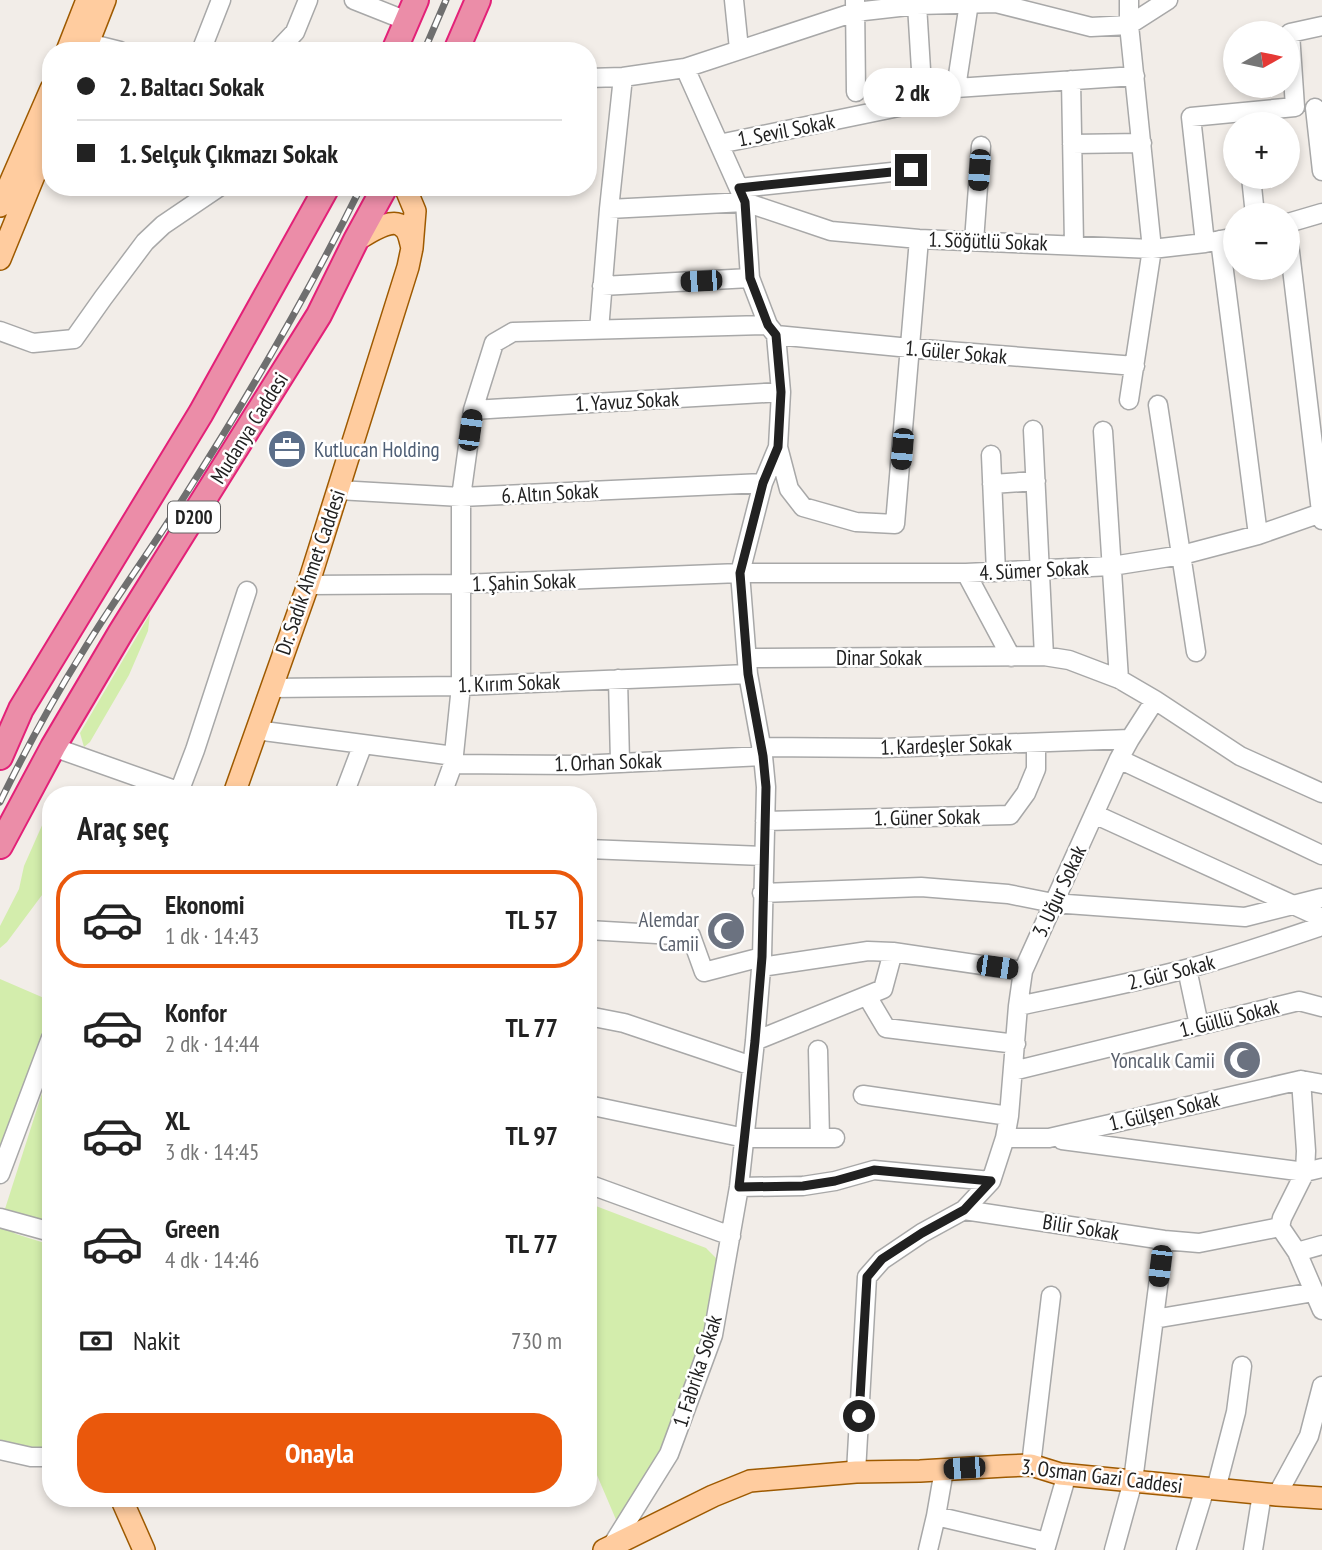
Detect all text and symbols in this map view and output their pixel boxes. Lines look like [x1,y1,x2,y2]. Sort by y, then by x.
north arrow [1223,21,1300,98]
map controls [1223,21,1300,280]
callout: 2 dk [862,68,960,118]
text: 2. Baltacı Sokak [119,70,264,103]
text: 2 dk [894,78,930,107]
street label: 1. Sevil Sokak [735,107,837,153]
button: + [1223,112,1300,189]
text: 1. Selçuk Çıkmazı Sokak [119,137,338,170]
car [968,148,991,192]
route end [895,154,927,186]
button: − [1223,203,1300,280]
street label: 1. Söğütlü Sokak [928,225,1048,257]
car [680,269,723,293]
street label: 1. Güler Sokak [904,334,1008,370]
street label: Mudanya Caddesi [204,367,294,489]
street label: 1. Yavuz Sokak [574,385,680,417]
car [457,408,484,452]
car [890,427,915,471]
office icon: Kutlucan Holding [266,428,308,470]
place label: Kutlucan Holding [314,436,440,463]
street label: 6. Altın Sokak [501,477,599,509]
street label: Dr. Sadık Ahmet Caddesi [269,486,351,658]
road number: D200 [168,502,220,532]
street label: 4. Sümer Sokak [979,554,1089,586]
street label: 1. Şahin Sokak [472,567,576,597]
street label: Dinar Sokak [836,644,922,671]
street label: 1. Kırım Sokak [457,668,561,698]
street label: 1. Kardeşler Sokak [880,729,1012,761]
street label: 1. Orhan Sokak [554,747,662,777]
street label: 1. Güner Sokak [873,803,981,831]
text: Araç seç [77,807,169,849]
street label: 3. Uğur Sokak [1026,841,1092,941]
icon: car [81,888,144,951]
text: Ekonomi [165,888,245,921]
text: TL 57 [506,903,558,936]
place label: Alemdar Camii [639,906,699,957]
mosque icon: Alemdar Camii [705,910,747,952]
text: 1 dk · 14:43 [165,921,259,950]
street label: 2. Gür Sokak [1125,948,1217,996]
car [975,954,1020,980]
street label: 1. Güllü Sokak [1176,993,1282,1043]
icon: car [81,996,144,1059]
text: Konfor [165,996,227,1029]
text: TL 77 [506,1011,558,1044]
text: 2 dk · 14:44 [165,1029,259,1058]
mosque icon: Yoncalık Camii [1221,1039,1263,1081]
place label: Yoncalık Camii [1111,1047,1215,1074]
street label: 1. Gülşen Sokak [1106,1085,1222,1137]
icon: car [81,1104,144,1167]
text: XL [165,1104,190,1137]
text: TL 97 [506,1119,558,1152]
text: 3 dk · 14:45 [165,1137,259,1166]
street label: Bilir Sokak [1041,1208,1121,1246]
icon: car [81,1212,144,1275]
text: Green [165,1212,220,1245]
text: TL 77 [506,1227,558,1260]
car [1148,1244,1173,1288]
text: 4 dk · 14:46 [165,1245,259,1274]
street label: 1. Fabrika Sokak [666,1311,728,1431]
icon: cash [77,1322,115,1360]
text: Nakit [133,1324,180,1357]
text: 730 m [511,1326,562,1355]
route start [843,1400,875,1432]
button: Onayla [77,1413,562,1493]
street label: 3. Osman Gazi Caddesi [1020,1453,1184,1499]
car [943,1456,986,1480]

